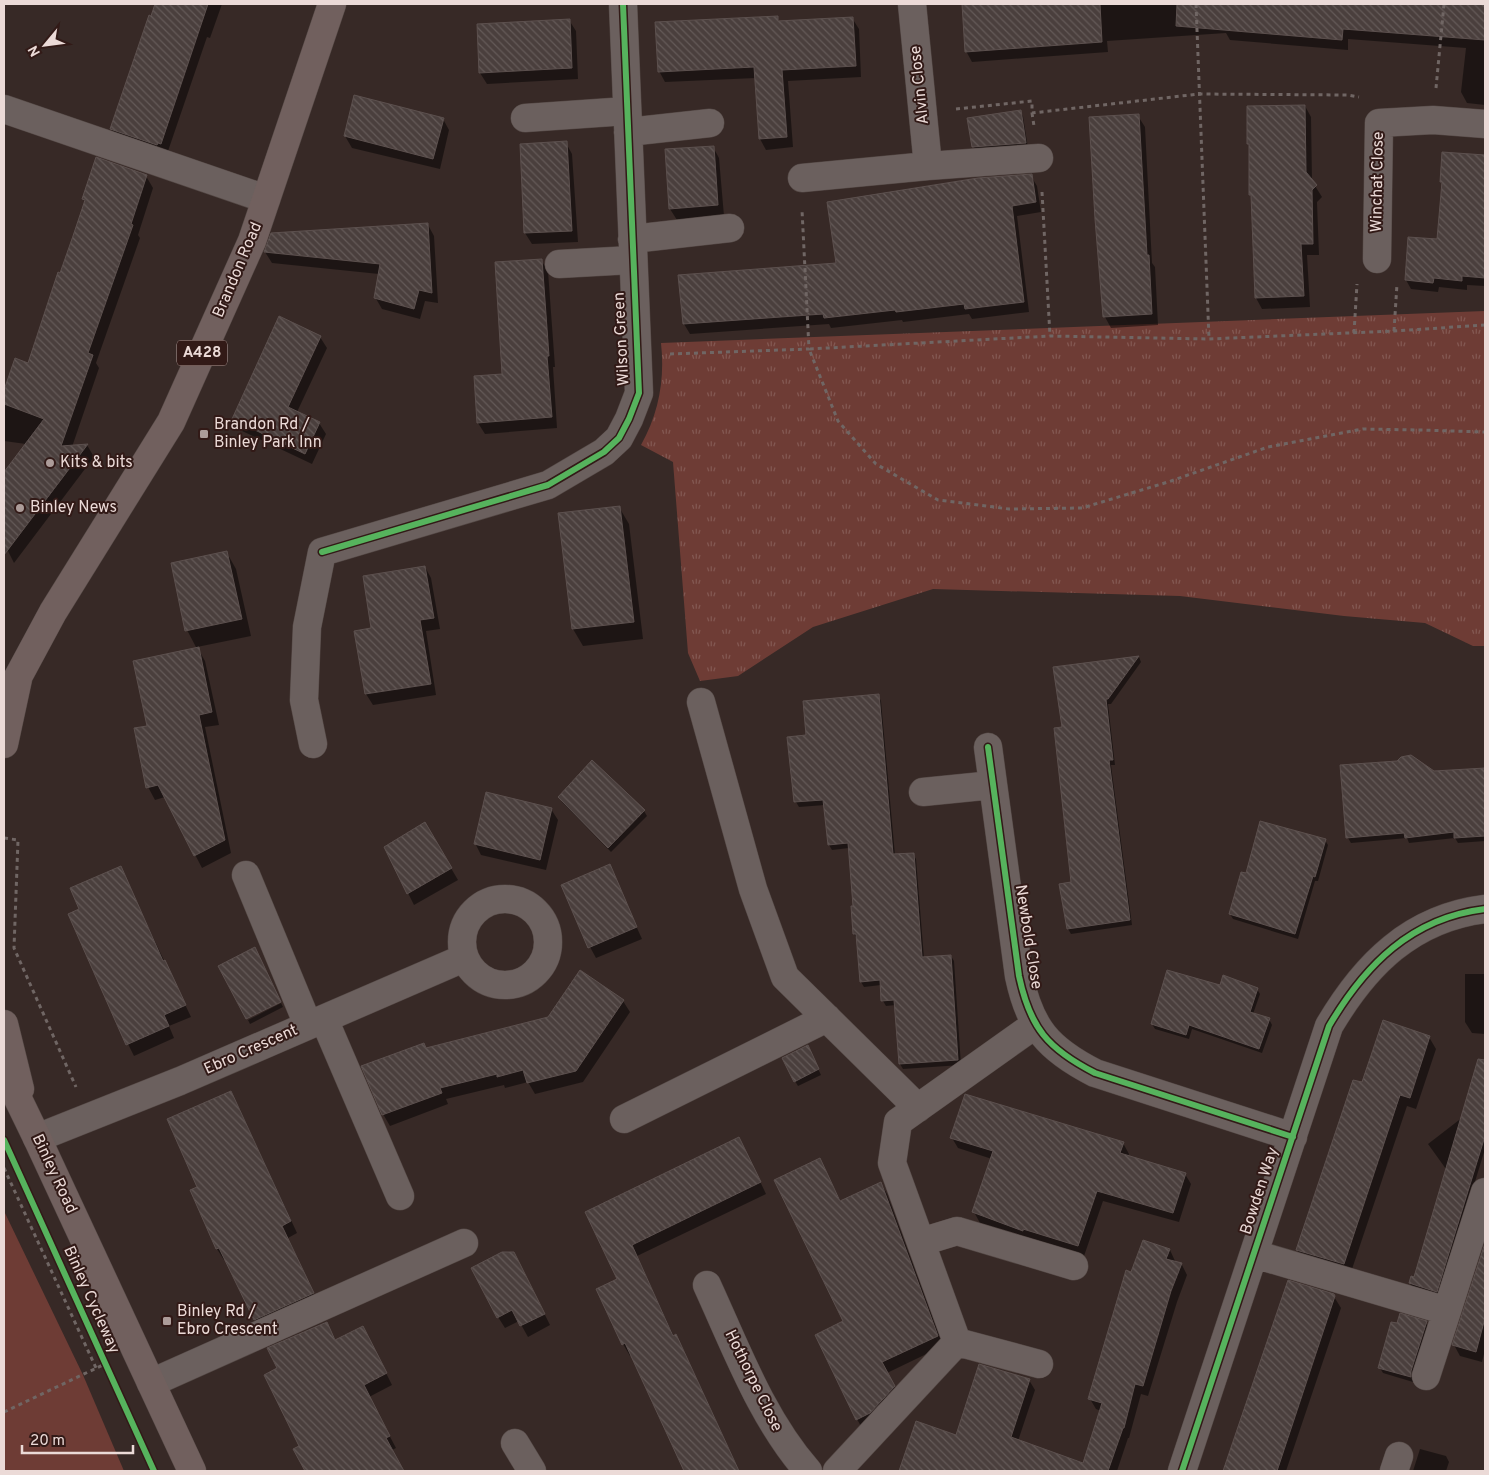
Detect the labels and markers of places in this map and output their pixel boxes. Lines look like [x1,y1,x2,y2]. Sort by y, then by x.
place label: Brandon Rd / Binley Park Inn [214,415,322,453]
marker: Brandon Rd / Binley Park Inn [198,428,210,440]
place label: Kits & bits [60,453,133,473]
marker: Kits & bits [44,457,56,469]
place label: Binley News [30,498,117,518]
marker: Binley News [14,502,26,514]
place label: Binley Rd / Ebro Crescent [177,1302,278,1340]
marker: Binley Rd / Ebro Crescent [161,1315,173,1327]

